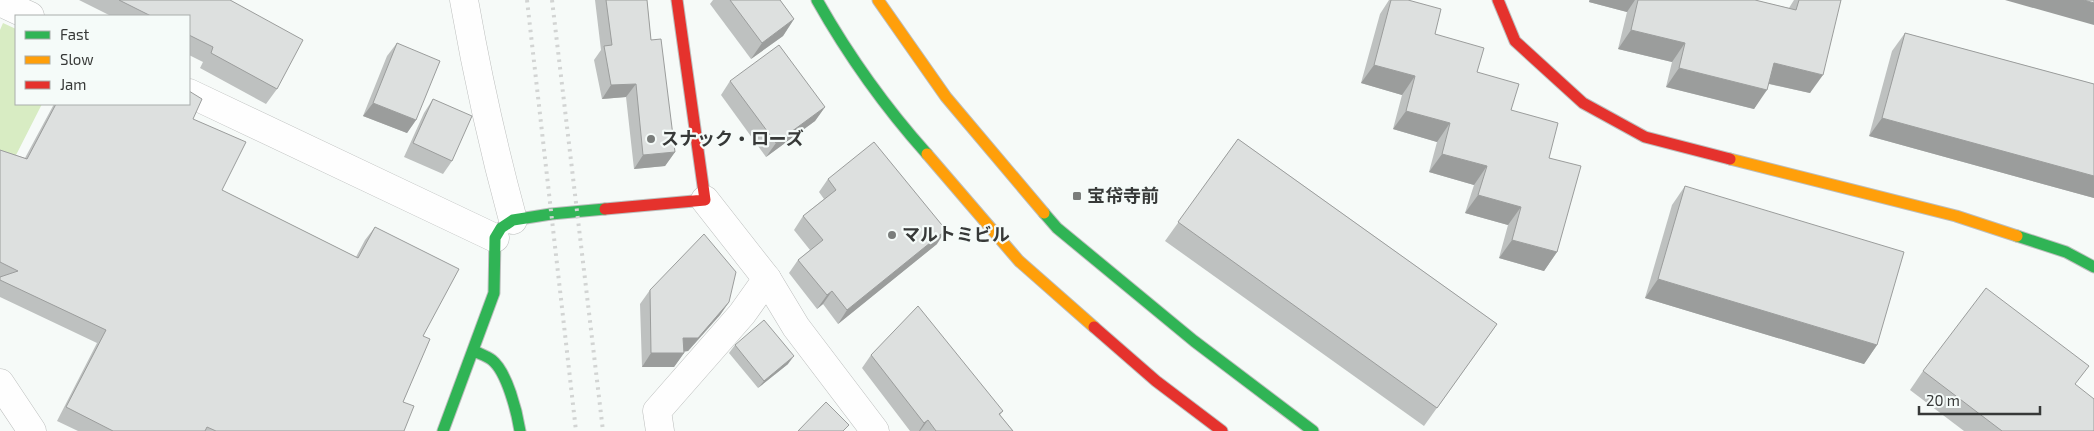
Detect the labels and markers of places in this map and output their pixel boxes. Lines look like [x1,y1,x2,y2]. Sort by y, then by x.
place label: スナック・ローズ [661,127,804,149]
marker: スナック・ローズ [645,133,657,145]
place label: 宝帒寺前 [1087,184,1159,206]
marker: 宝帒寺前 [1071,190,1083,202]
place label: マルトミビル [902,223,1010,245]
marker: マルトミビル [886,229,898,241]

